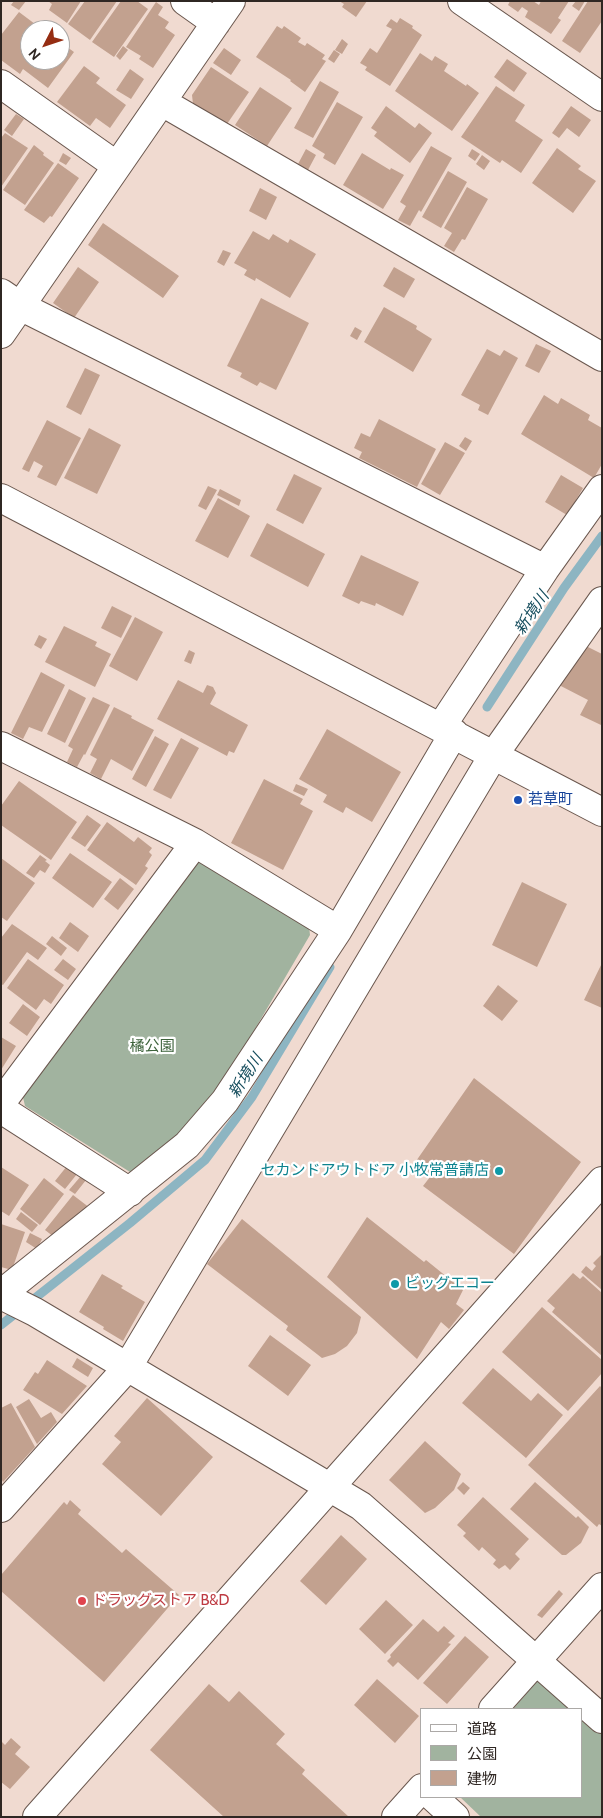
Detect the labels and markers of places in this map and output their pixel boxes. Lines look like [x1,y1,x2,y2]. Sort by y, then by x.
place label: 若草町 [528,791,573,809]
marker: 若草町 [512,794,524,806]
place label: セカンドアウトドア 小牧常普請店 [261,1162,489,1180]
marker: セカンドアウトドア 小牧常普請店 [493,1165,505,1177]
place label: ビッグエコー [405,1275,495,1293]
marker: ビッグエコー [389,1278,401,1290]
place label: ドラッグストア B&D [92,1592,229,1610]
marker: ドラッグストア B&D [76,1595,88,1607]

